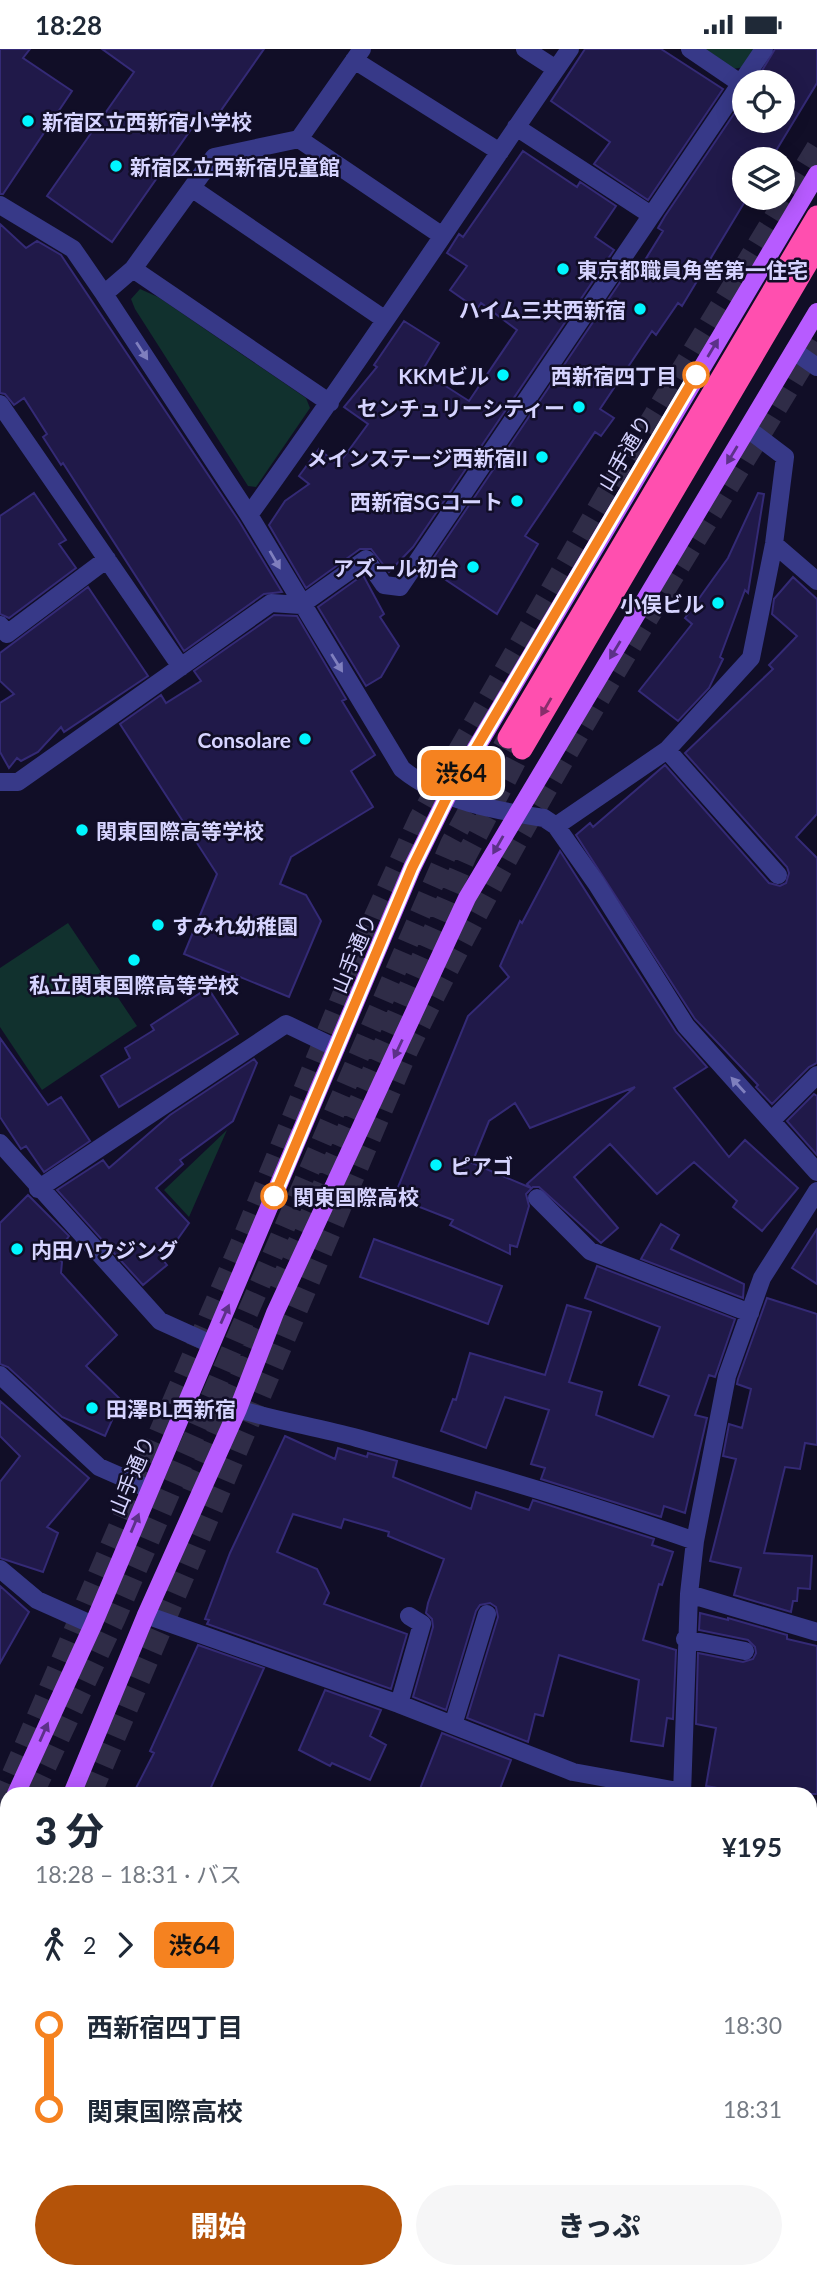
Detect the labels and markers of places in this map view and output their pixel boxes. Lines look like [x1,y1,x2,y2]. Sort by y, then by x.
place label: 新宿区立西新宿小学校 [42,109,252,134]
marker: 新宿区立西新宿小学校 [20,113,36,129]
place label: 新宿区立西新宿児童館 [130,154,340,179]
marker: 新宿区立西新宿児童館 [108,158,124,174]
place label: 東京都職員角筈第一住宅 [577,257,808,282]
marker: 東京都職員角筈第一住宅 [555,261,571,277]
place label: ハイム三共西新宿 [459,297,626,322]
marker: ハイム三共西新宿 [632,301,648,317]
marker: 西新宿四丁目 [683,362,709,388]
place label: KKMビル [398,363,489,388]
place label: 西新宿四丁目 [551,363,677,388]
marker: KKMビル [495,367,511,383]
place label: センチュリーシティー [357,395,565,420]
marker: センチュリーシティー [571,399,587,415]
place label: メインステージ西新宿II [306,445,528,470]
marker: メインステージ西新宿II [534,449,550,465]
place label: 西新宿SGコート [350,489,503,514]
marker: 西新宿SGコート [509,493,525,509]
place label: アズール初台 [333,555,459,580]
marker: アズール初台 [465,559,481,575]
place label: 小俣ビル [620,591,704,616]
marker: 小俣ビル [710,595,726,611]
place label: Consolare [198,727,291,752]
marker: Consolare [297,731,313,747]
place label: 関東国際高等学校 [96,818,264,843]
marker: 関東国際高等学校 [74,822,90,838]
place label: すみれ幼稚園 [172,913,298,938]
marker: すみれ幼稚園 [150,917,166,933]
marker: 私立関東国際高等学校 [126,952,142,968]
place label: 私立関東国際高等学校 [29,972,239,997]
place label: ピアゴ [450,1153,513,1178]
marker: ピアゴ [428,1157,444,1173]
marker: 関東国際高校 [261,1183,287,1209]
place label: 関東国際高校 [293,1184,419,1209]
place label: 内田ハウジング [31,1237,178,1262]
marker: 内田ハウジング [9,1241,25,1257]
place label: 田澤BL西新宿 [106,1396,236,1421]
marker: 田澤BL西新宿 [84,1400,100,1416]

